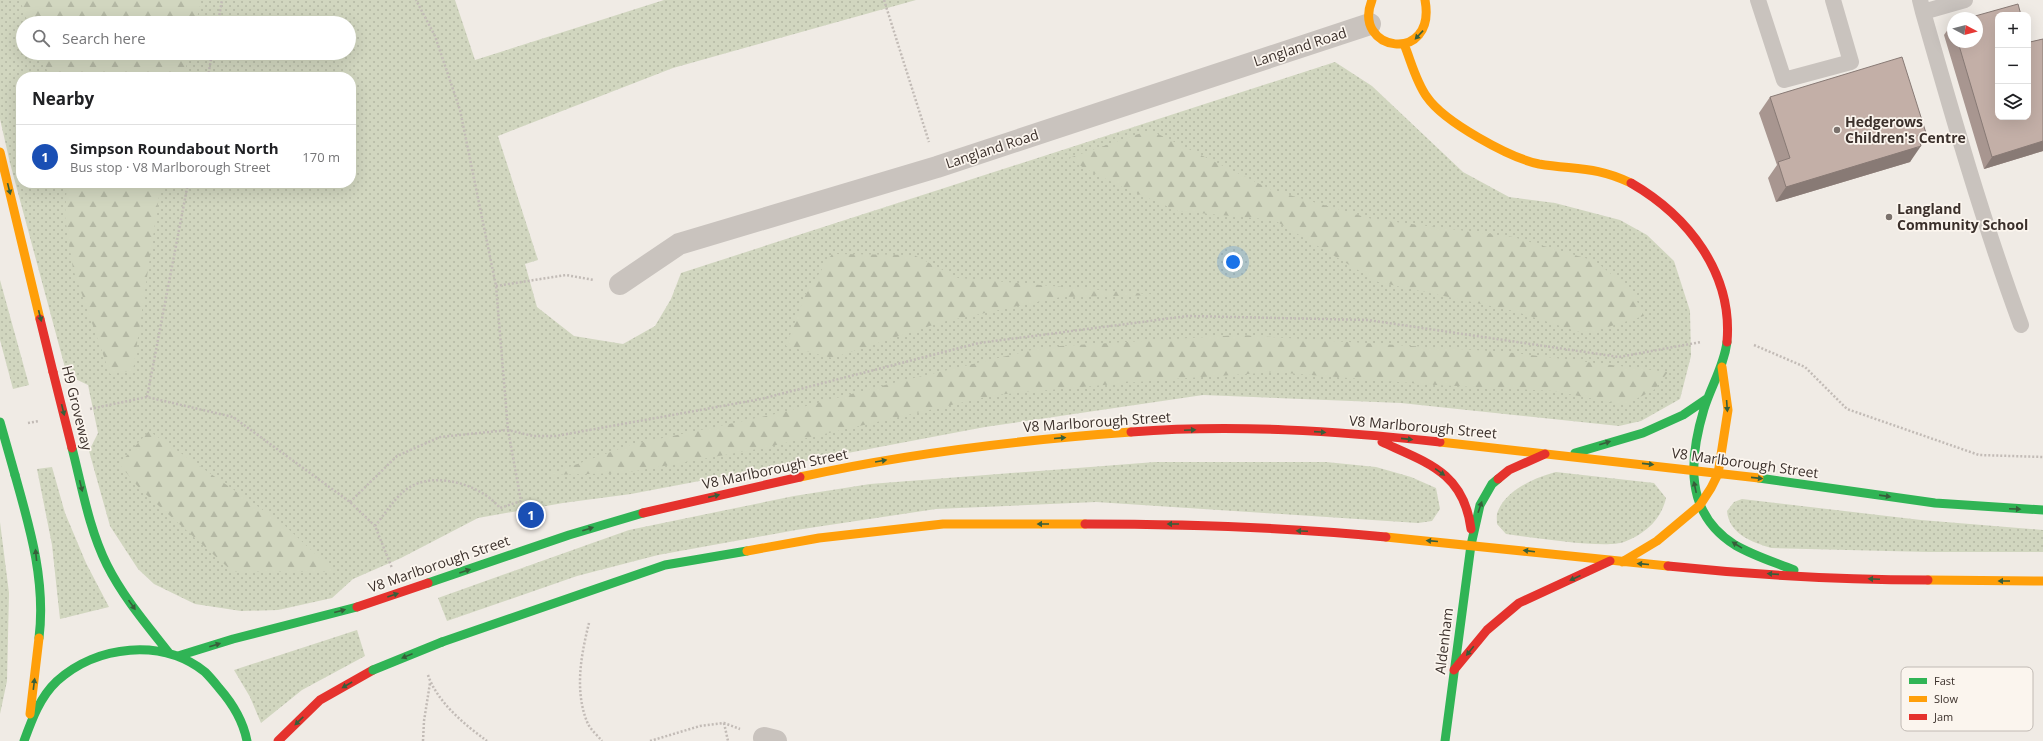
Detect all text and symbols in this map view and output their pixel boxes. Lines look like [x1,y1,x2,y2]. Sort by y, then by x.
north arrow [1947,12,1983,48]
map controls [1995,12,2031,120]
button: + [1995,12,2031,48]
search box [16,16,356,60]
street label: Langland Road [1251,23,1349,71]
icon: search [30,27,52,49]
text: Search here [62,28,146,48]
one-way arrow [1414,30,1424,40]
button: − [1995,48,2031,84]
button: layers [1995,84,2031,120]
text: Nearby [32,87,94,110]
place label: Hedgerows Children's Centre [1845,112,1966,147]
street label: Langland Road [943,125,1041,173]
marker: Hedgerows Children's Centre [1832,125,1842,135]
text: Simpson Roundabout North [70,138,279,158]
text: 1 [41,148,49,166]
text: 170 m [302,148,340,166]
text: Bus stop · V8 Marlborough Street [70,158,270,176]
one-way arrow [6,184,12,196]
place label: Langland Community School [1897,199,2028,234]
marker: Langland Community School [1884,212,1894,222]
your location [1223,252,1243,272]
one-way arrow [37,310,43,322]
street label: H9 Groveway [58,363,97,453]
one-way arrow [1724,400,1731,412]
one-way arrow [60,404,66,416]
street label: V8 Marlborough Street [1022,407,1172,436]
street label: V8 Marlborough Street [1348,411,1498,442]
one-way arrow [1184,426,1196,433]
one-way arrow [1314,428,1326,435]
one-way arrow [1054,435,1066,442]
one-way arrow [1400,436,1413,442]
one-way arrow [1599,440,1611,446]
street label: V8 Marlborough Street [1670,443,1820,482]
street label: V8 Marlborough Street [700,444,849,493]
one-way arrow [874,458,887,464]
one-way arrow [1642,461,1654,468]
one-way arrow [1434,468,1445,476]
one-way arrow [1751,475,1763,481]
one-way arrow [79,480,85,493]
one-way arrow [1691,481,1697,494]
one-way arrow [708,493,720,499]
one-way arrow [1879,493,1891,499]
pin: 1 [518,500,544,530]
one-way arrow [1477,500,1483,512]
one-way arrow [2009,506,2022,512]
one-way arrow [1036,521,1049,527]
one-way arrow [1166,521,1179,527]
one-way arrow [583,526,595,532]
one-way arrow [1296,527,1308,534]
street label: V8 Marlborough Street [366,530,512,597]
one-way arrow [1426,538,1438,544]
one-way arrow [1732,541,1742,549]
one-way arrow [1523,548,1535,555]
one-way arrow [32,549,39,561]
one-way arrow [1637,561,1649,567]
one-way arrow [460,567,472,573]
one-way arrow [1767,571,1779,578]
one-way arrow [1569,575,1580,581]
one-way arrow [1868,576,1880,583]
one-way arrow [1997,578,2010,584]
one-way arrow [387,592,399,598]
one-way arrow [128,599,136,610]
street label: Aldenham [1430,607,1457,675]
one-way arrow [334,608,347,614]
one-way arrow [209,642,221,648]
one-way arrow [1465,645,1474,656]
one-way arrow [401,653,413,659]
legend [1901,667,2033,731]
text: Fast [1934,673,1955,688]
one-way arrow [30,678,37,691]
one-way arrow [341,681,353,688]
text: Slow [1934,691,1958,706]
text: Jam [1933,709,1953,724]
one-way arrow [294,716,304,725]

